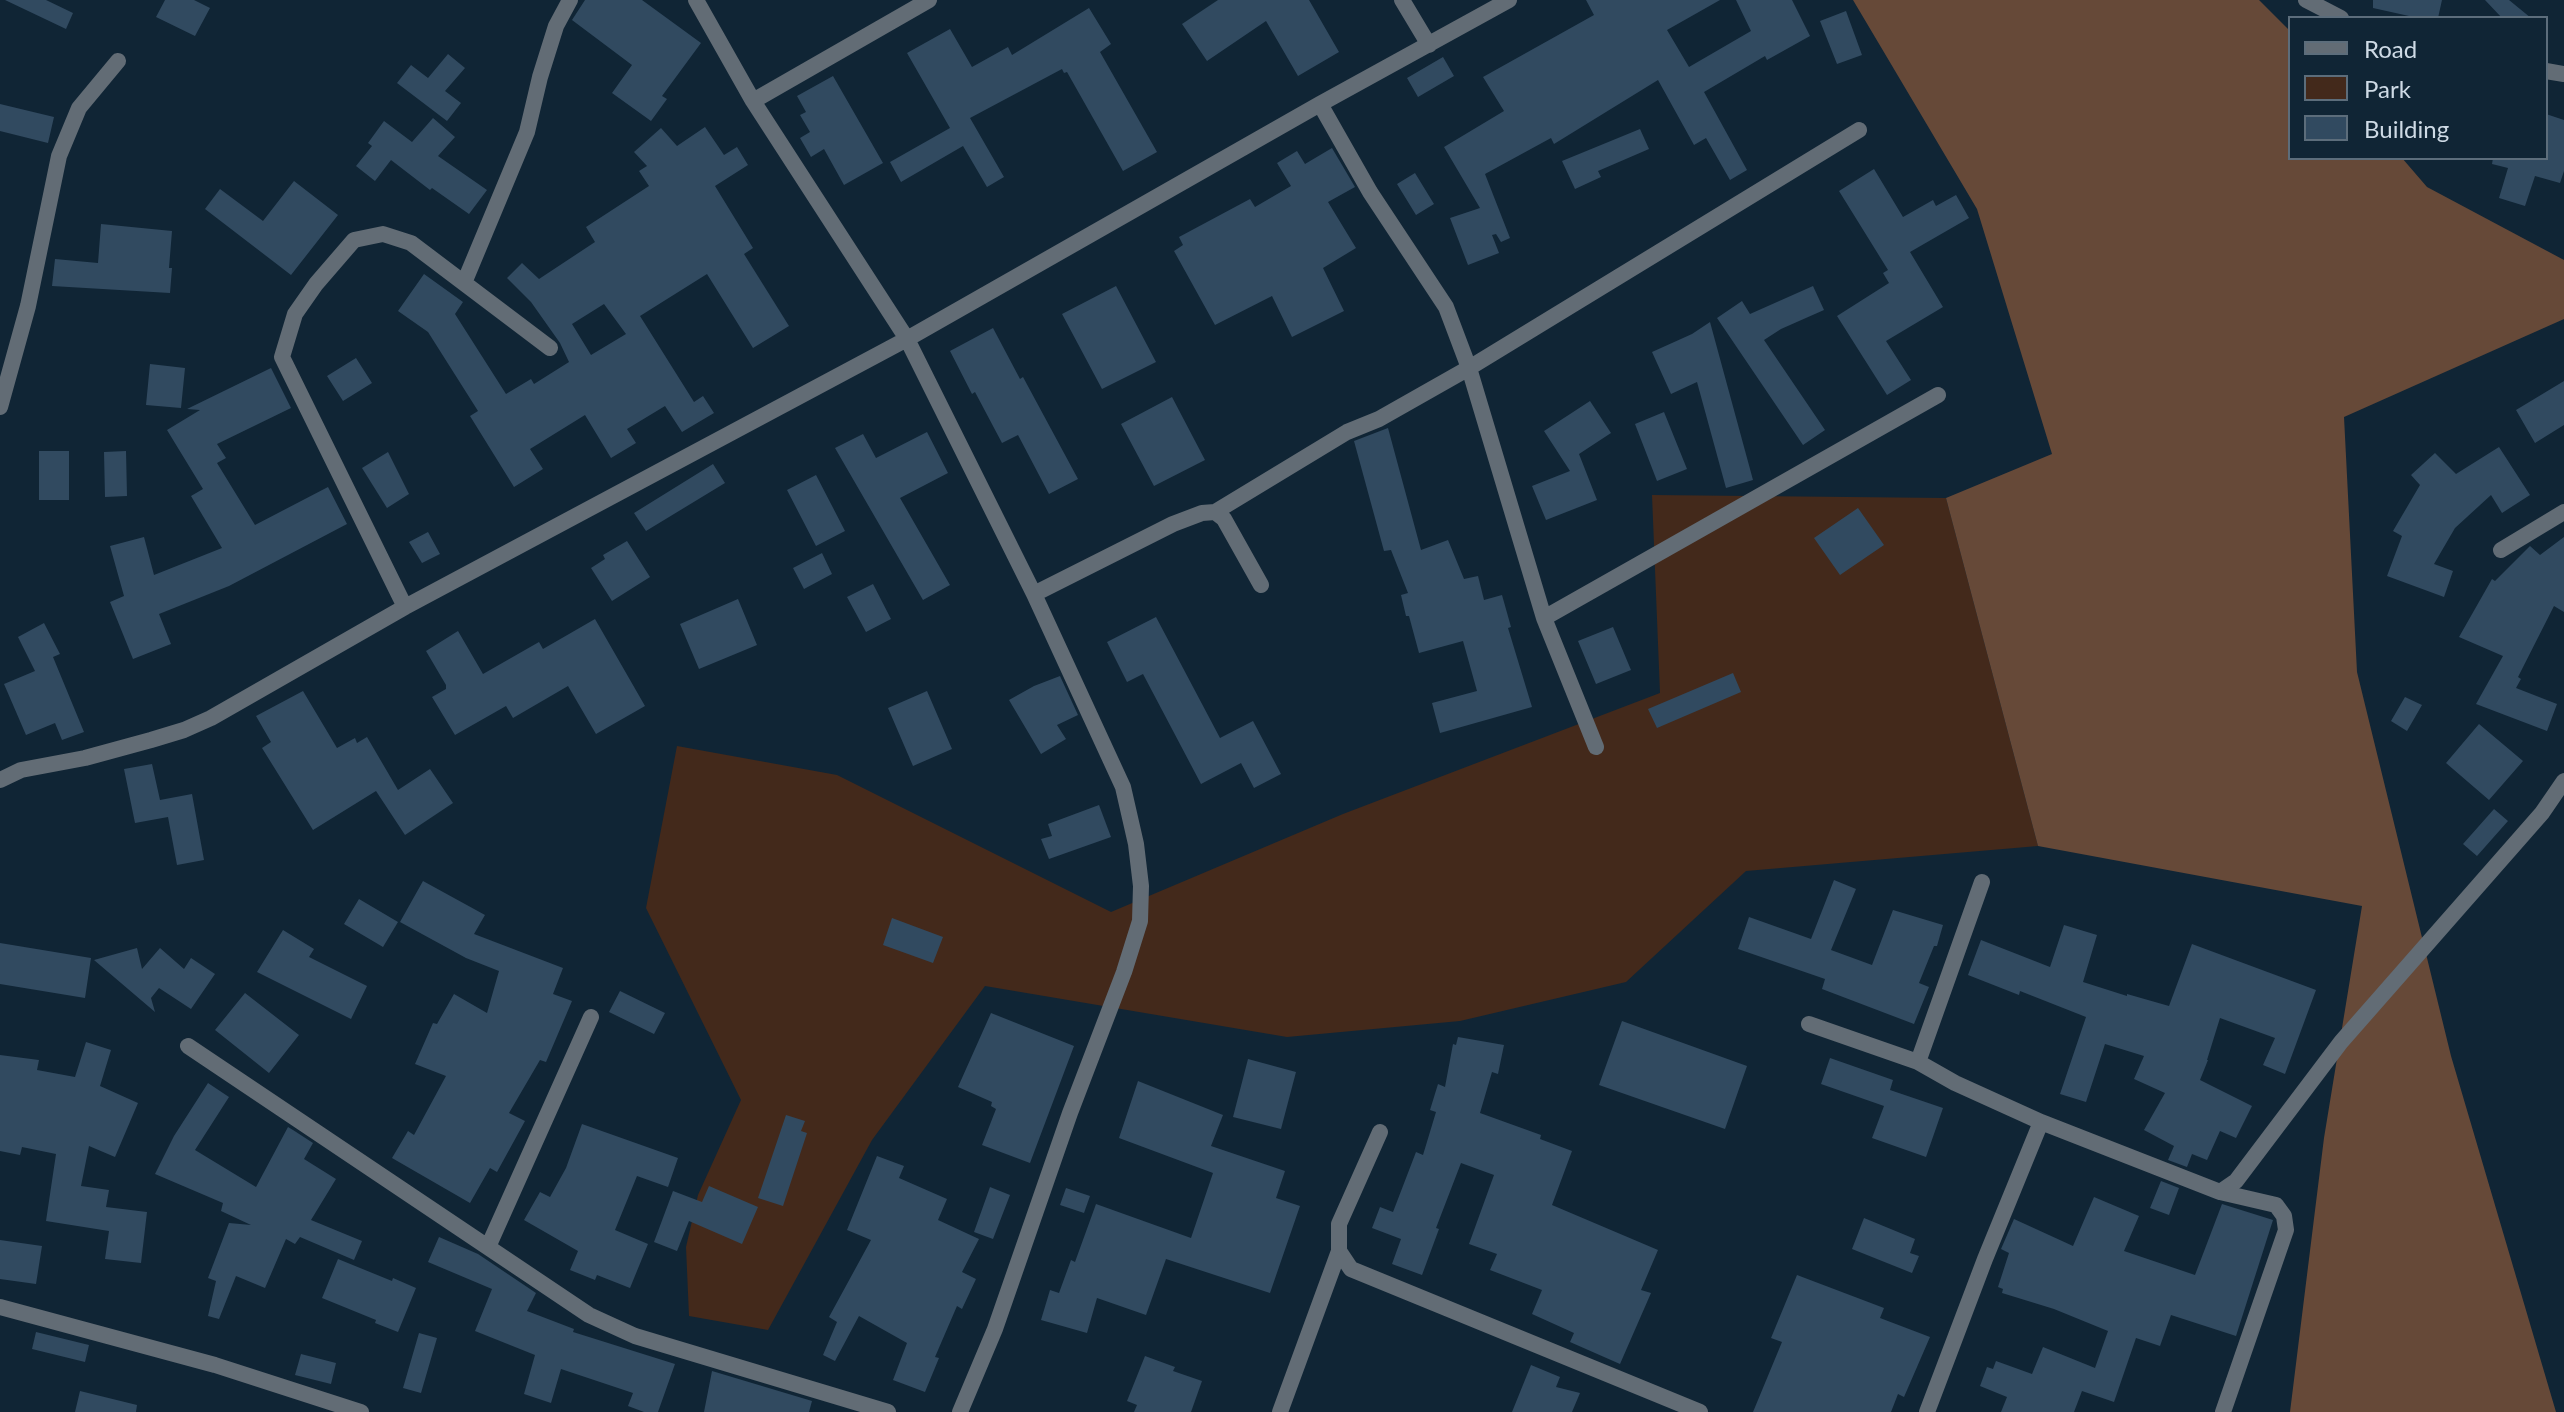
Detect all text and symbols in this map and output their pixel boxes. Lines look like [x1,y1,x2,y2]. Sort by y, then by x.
legend [2288,16,2548,160]
text: Road [2364,34,2417,63]
text: Park [2364,74,2411,103]
text: Building [2364,114,2449,143]

